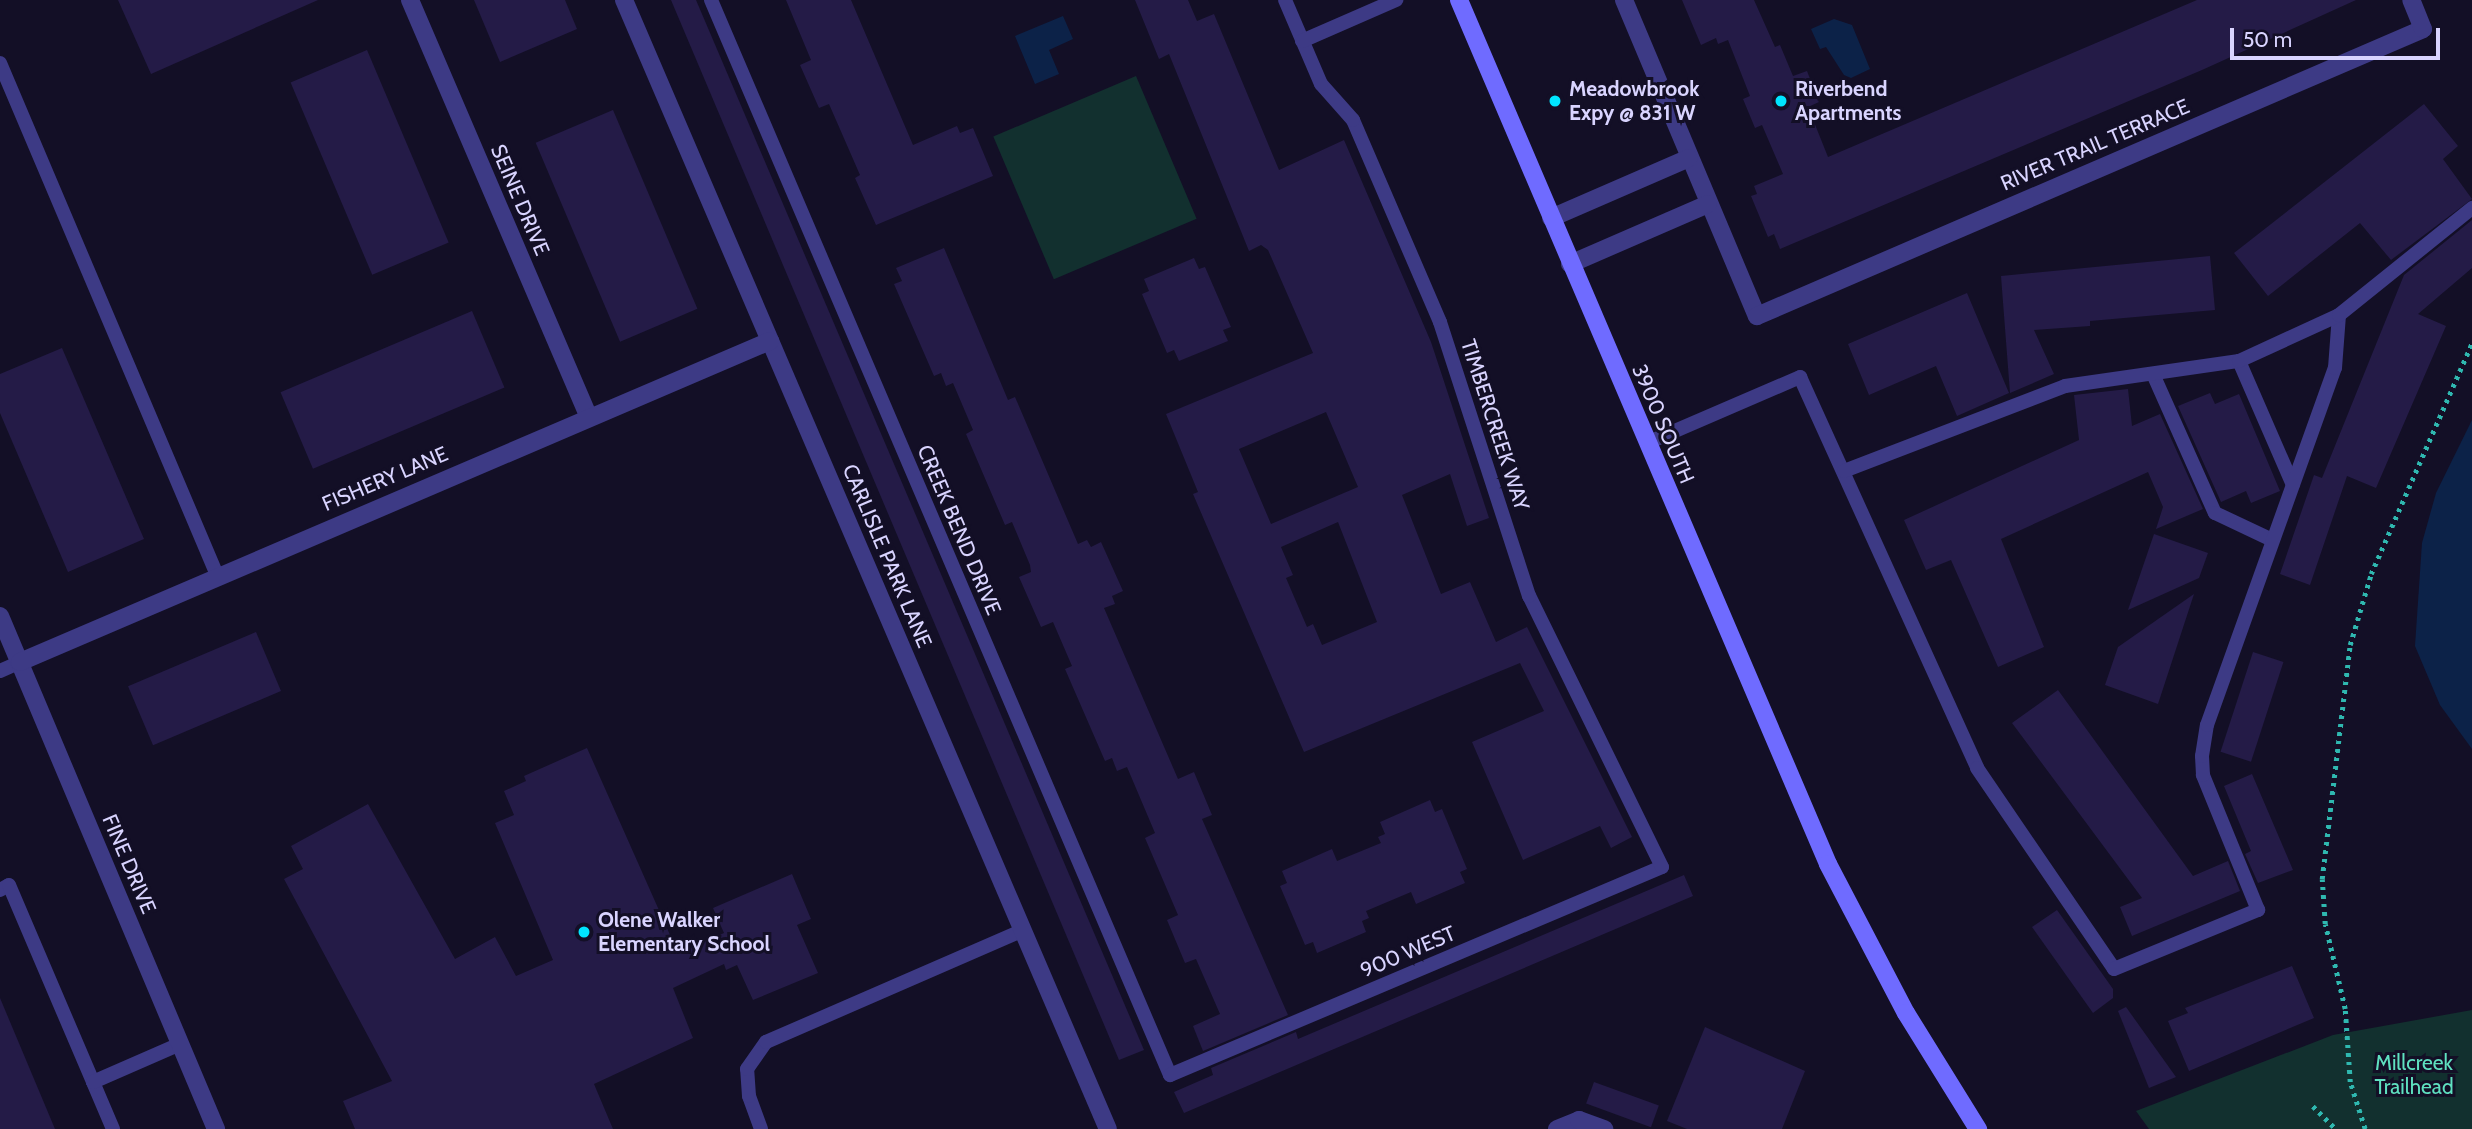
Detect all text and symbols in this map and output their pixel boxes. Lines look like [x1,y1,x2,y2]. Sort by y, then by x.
scale bar [2234,14,2444,58]
text: 50 m [2243,27,2292,52]
place label: Meadowbrook Expy @ 831 W [1569,76,1699,126]
place label: Riverbend Apartments [1795,76,1901,126]
marker: Meadowbrook Expy @ 831 W [1547,93,1563,109]
marker: Riverbend Apartments [1773,93,1789,109]
street label: RIVER TRAIL TERRACE [1997,94,2193,196]
street label: SEINE DRIVE [485,141,555,259]
street label: TIMBERCREEK WAY [1455,336,1535,514]
street label: 3900 SOUTH [1627,361,1699,487]
street label: FISHERY LANE [318,441,452,517]
street label: CREEK BEND DRIVE [912,441,1006,619]
street label: CARLISLE PARK LANE [837,460,937,652]
street label: FINE DRIVE [97,811,161,917]
place label: Olene Walker Elementary School [598,907,770,957]
street label: 900 WEST [1357,921,1459,983]
marker: Olene Walker Elementary School [576,924,592,940]
park label: Millcreek Trailhead [2374,1050,2454,1100]

